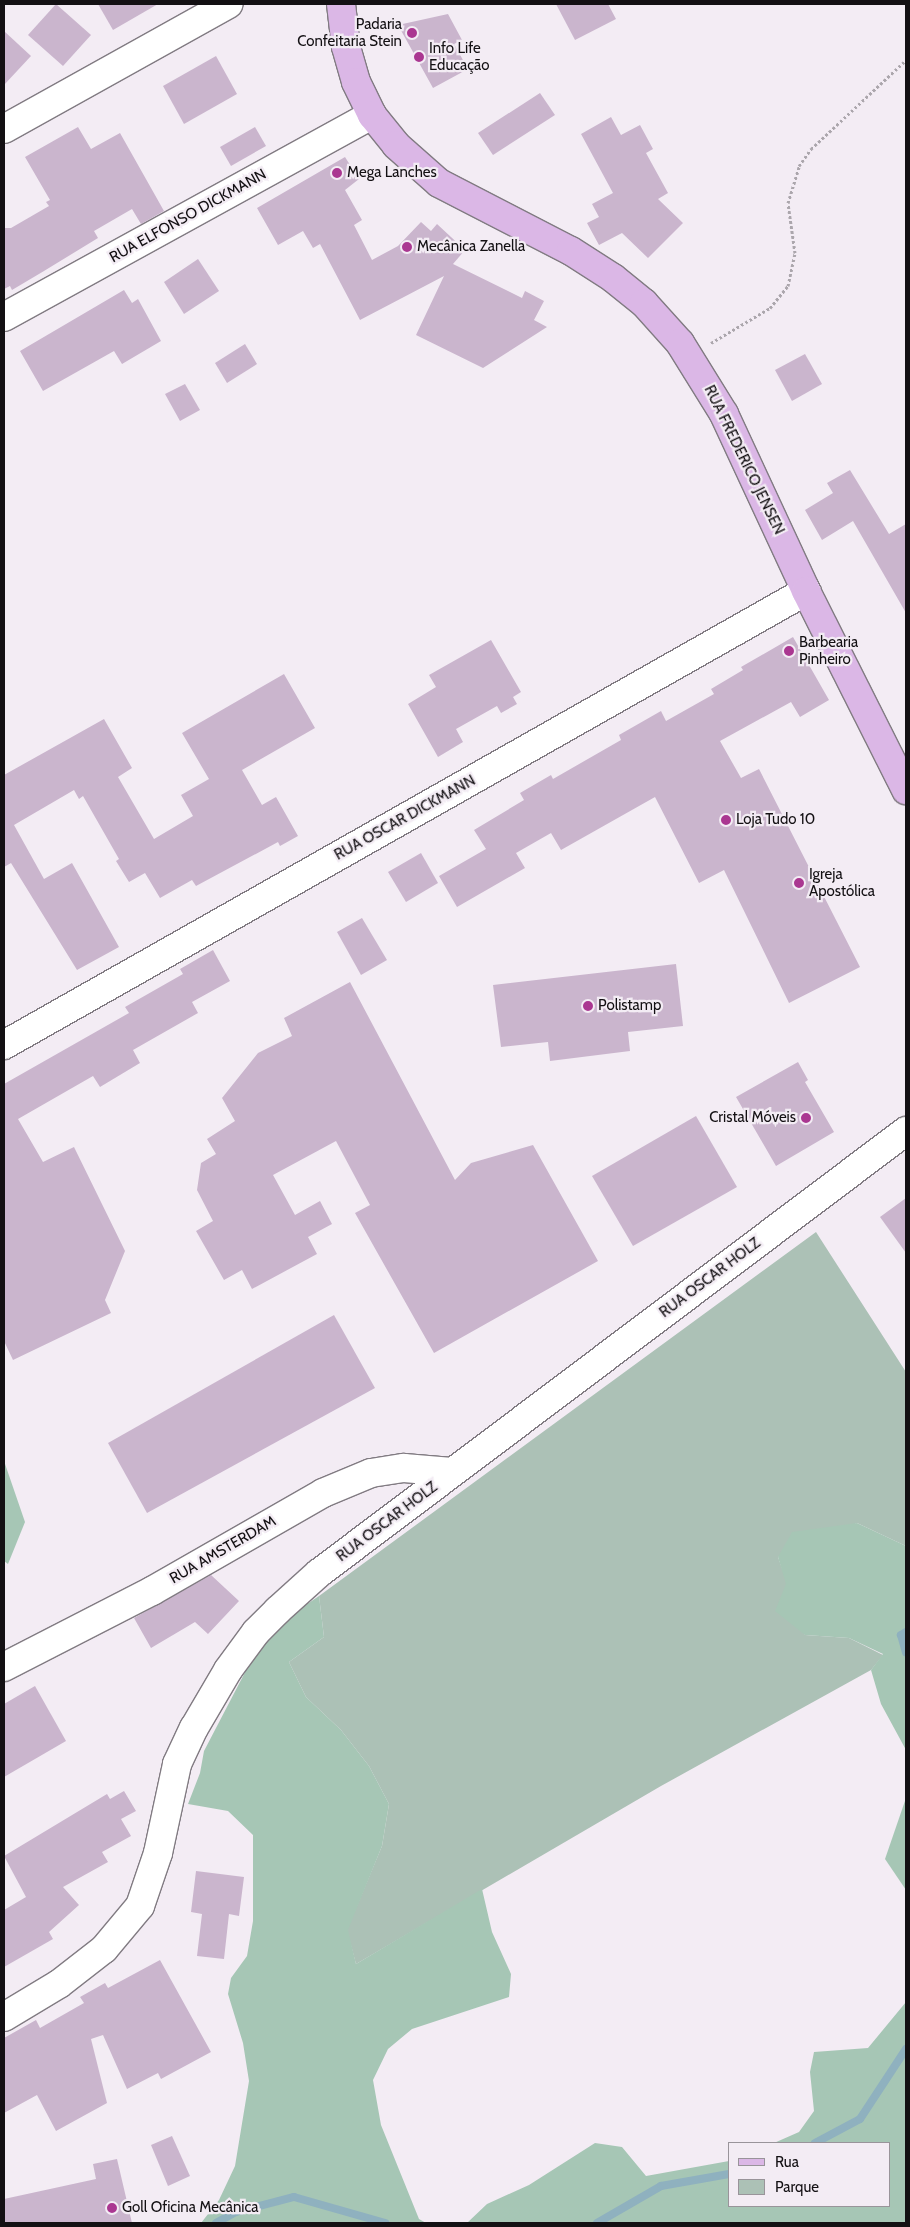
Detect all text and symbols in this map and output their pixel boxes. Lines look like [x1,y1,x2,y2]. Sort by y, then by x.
place label: Padaria Confeitaria Stein [297,15,402,50]
marker: Padaria Confeitaria Stein [406,27,418,39]
place label: Info Life Educação [429,39,490,74]
marker: Info Life Educação [413,51,425,63]
place label: Mega Lanches [347,164,437,182]
street label: RUA ELFONSO DICKMANN [106,165,270,267]
marker: Mega Lanches [331,167,343,179]
place label: Mecânica Zanella [417,238,525,256]
marker: Mecânica Zanella [401,241,413,253]
street label: RUA FREDERICO JENSEN [700,382,788,538]
place label: Barbearia Pinheiro [799,633,858,668]
marker: Barbearia Pinheiro [783,645,795,657]
street label: RUA OSCAR DICKMANN [331,772,479,864]
place label: Loja Tudo 10 [736,811,815,829]
marker: Loja Tudo 10 [720,814,732,826]
place label: Igreja Apostólica [809,865,875,900]
marker: Igreja Apostólica [793,877,805,889]
place label: Polistamp [598,997,661,1015]
marker: Polistamp [582,1000,594,1012]
place label: Cristal Móveis [709,1109,796,1127]
marker: Cristal Móveis [800,1112,812,1124]
street label: RUA OSCAR HOLZ [656,1234,764,1322]
street label: RUA OSCAR HOLZ [333,1478,441,1566]
street label: RUA AMSTERDAM [167,1512,279,1588]
legend [728,2142,890,2207]
text: Rua [775,2153,799,2171]
text: Parque [775,2178,819,2196]
place label: Goll Oficina Mecânica [122,2199,259,2217]
marker: Goll Oficina Mecânica [106,2202,118,2214]

